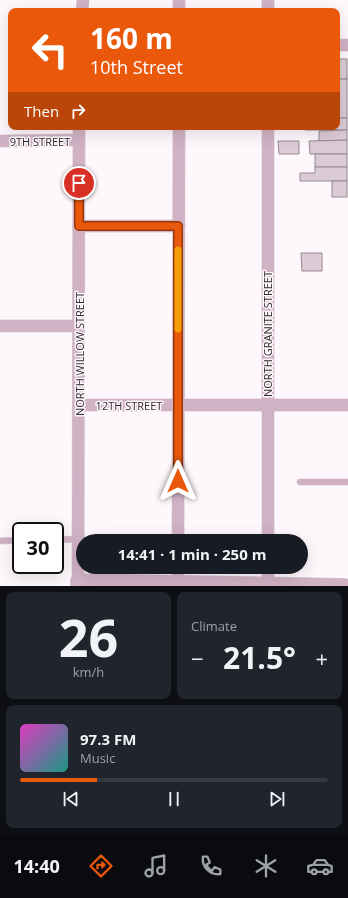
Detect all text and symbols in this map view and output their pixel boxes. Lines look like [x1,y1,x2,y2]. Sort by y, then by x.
text: 160 m [90,19,173,57]
icon: left [24,24,76,76]
text: 10th Street [90,55,183,79]
icon: right [67,100,89,122]
text: Then [24,101,59,121]
street label: 9TH STREET [10,134,70,149]
pin [62,166,96,200]
icon: arrive [68,172,90,194]
street label: NORTH GRANITE STREET [260,271,275,397]
street label: NORTH WILLOW STREET [72,292,87,416]
street label: 12TH STREET [96,398,162,413]
position arrow [157,460,199,502]
speed limit sign: 30 [12,522,64,574]
text: 14:41 · 1 min · 250 m [118,544,266,564]
text: 26 [59,601,118,672]
text: Climate [191,617,237,635]
text: 21.5° [223,637,296,678]
text: − [191,643,204,673]
text: + [315,643,328,673]
text: km/h [73,663,104,681]
text: 97.3 FM [80,729,136,749]
text: Music [80,749,115,767]
icon: previous [60,788,82,810]
icon: pause [163,788,185,810]
icon: next [266,788,288,810]
icon: directions [87,852,115,880]
icon: music [142,852,170,880]
icon: phone [197,852,225,880]
icon: climate [252,852,280,880]
icon: car [306,852,334,880]
text: 14:40 [13,854,60,878]

